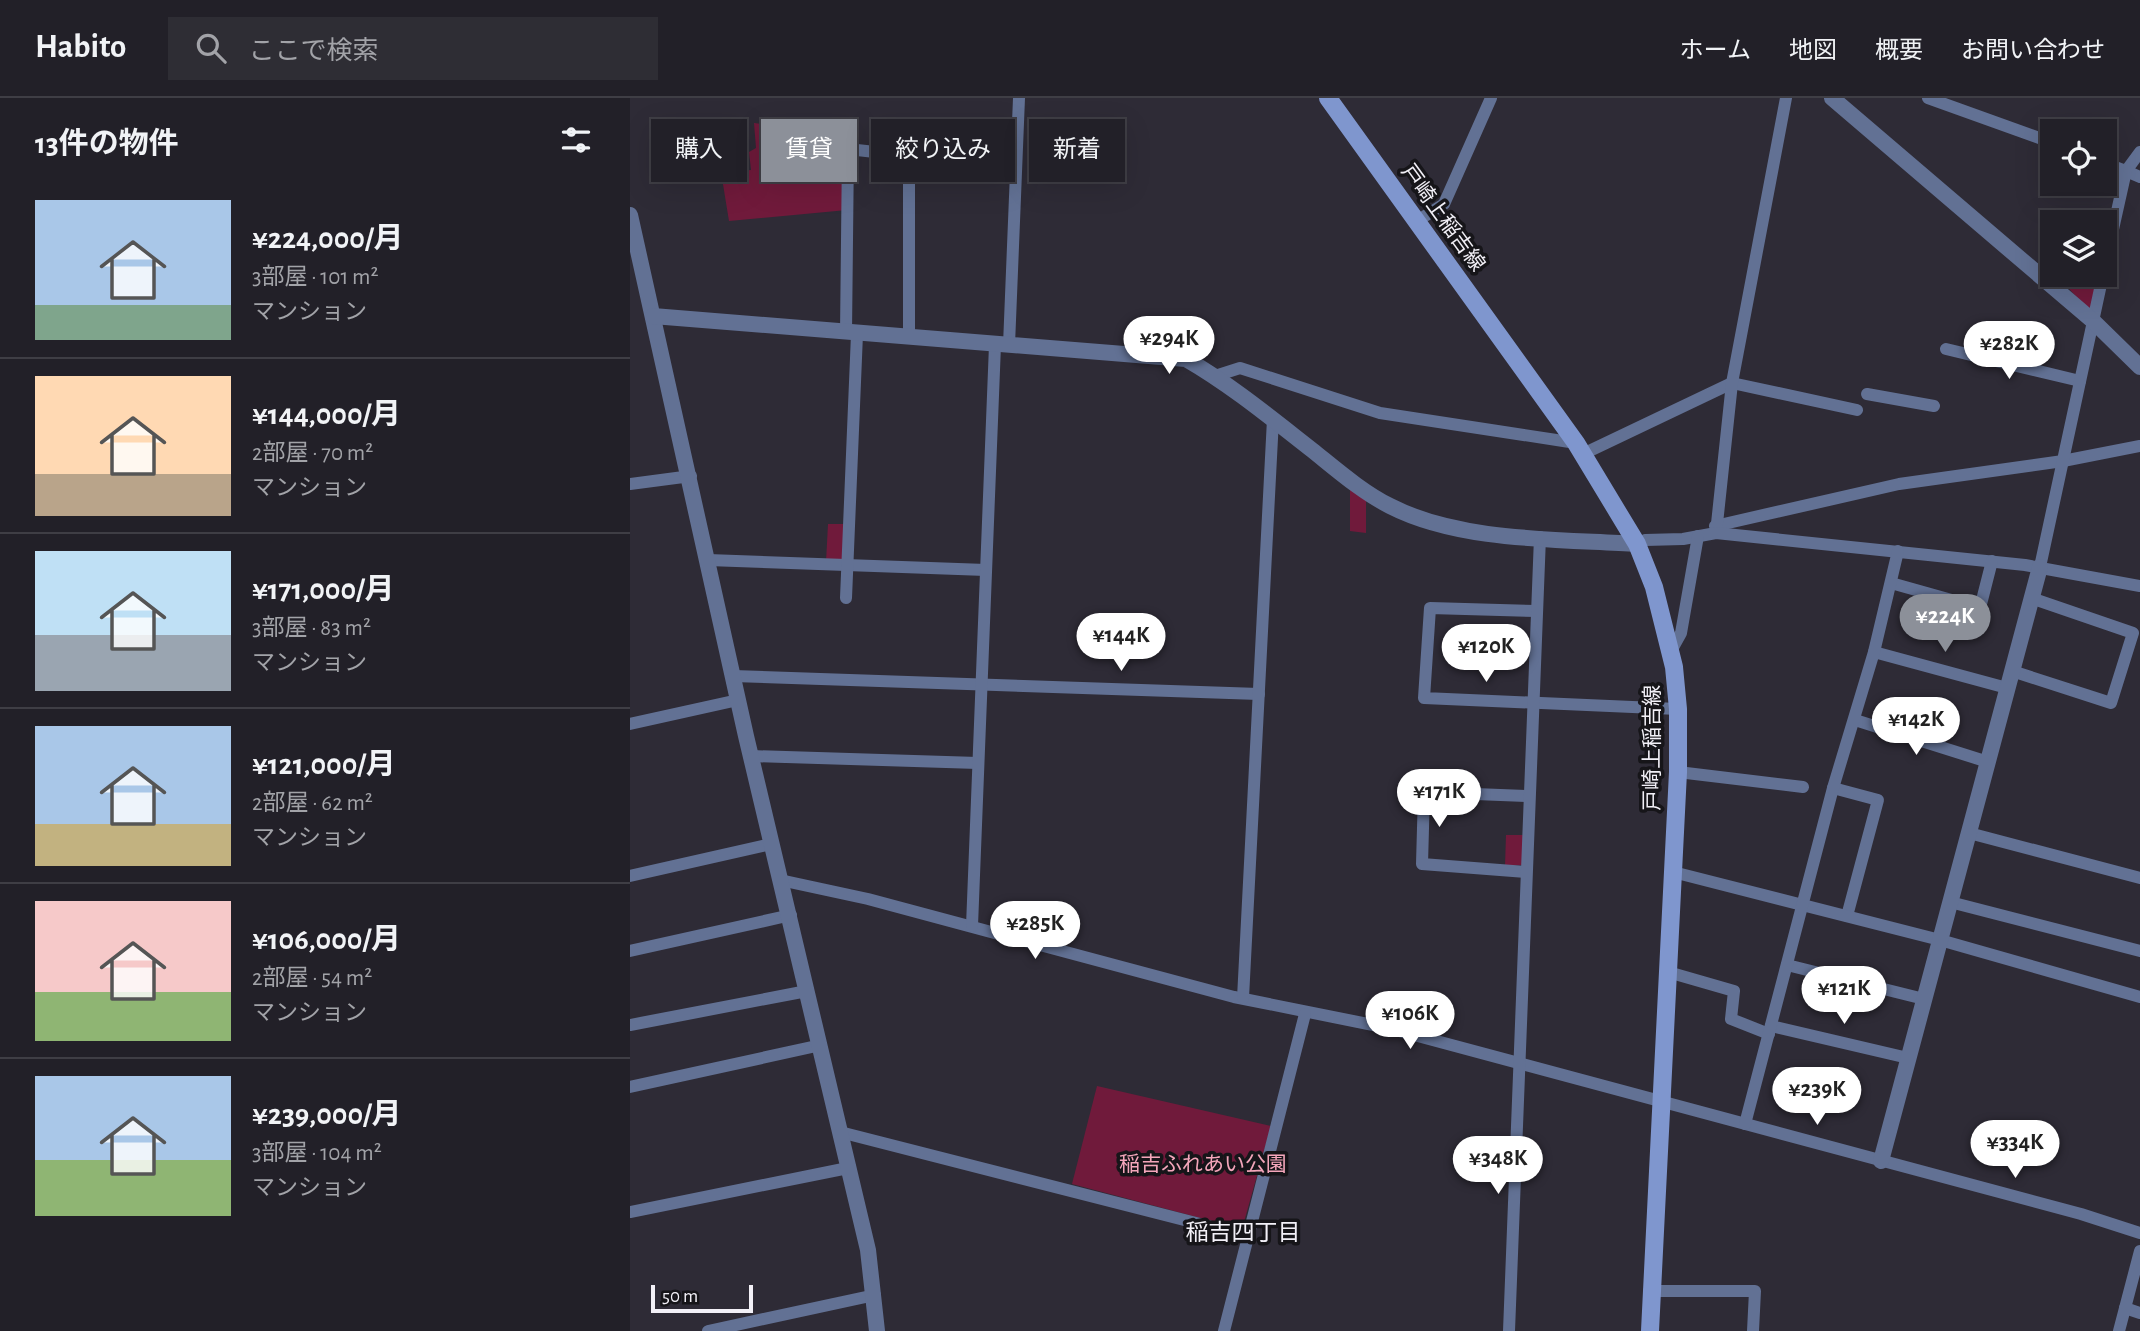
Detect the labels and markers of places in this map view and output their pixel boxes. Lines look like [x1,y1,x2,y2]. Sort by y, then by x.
pin: ¥294K [1120,316,1218,376]
pin: ¥282K [1960,322,2058,381]
pin: ¥224K [1896,594,1994,654]
pin: ¥144K [1072,614,1170,673]
pin: ¥120K [1437,624,1535,684]
pin: ¥142K [1867,698,1965,757]
pin: ¥171K [1390,770,1488,829]
pin: ¥285K [986,902,1084,961]
pin: ¥121K [1795,967,1893,1026]
pin: ¥106K [1361,992,1459,1051]
pin: ¥239K [1768,1068,1866,1127]
pin: ¥334K [1966,1121,2064,1180]
pin: ¥348K [1449,1136,1547,1196]

